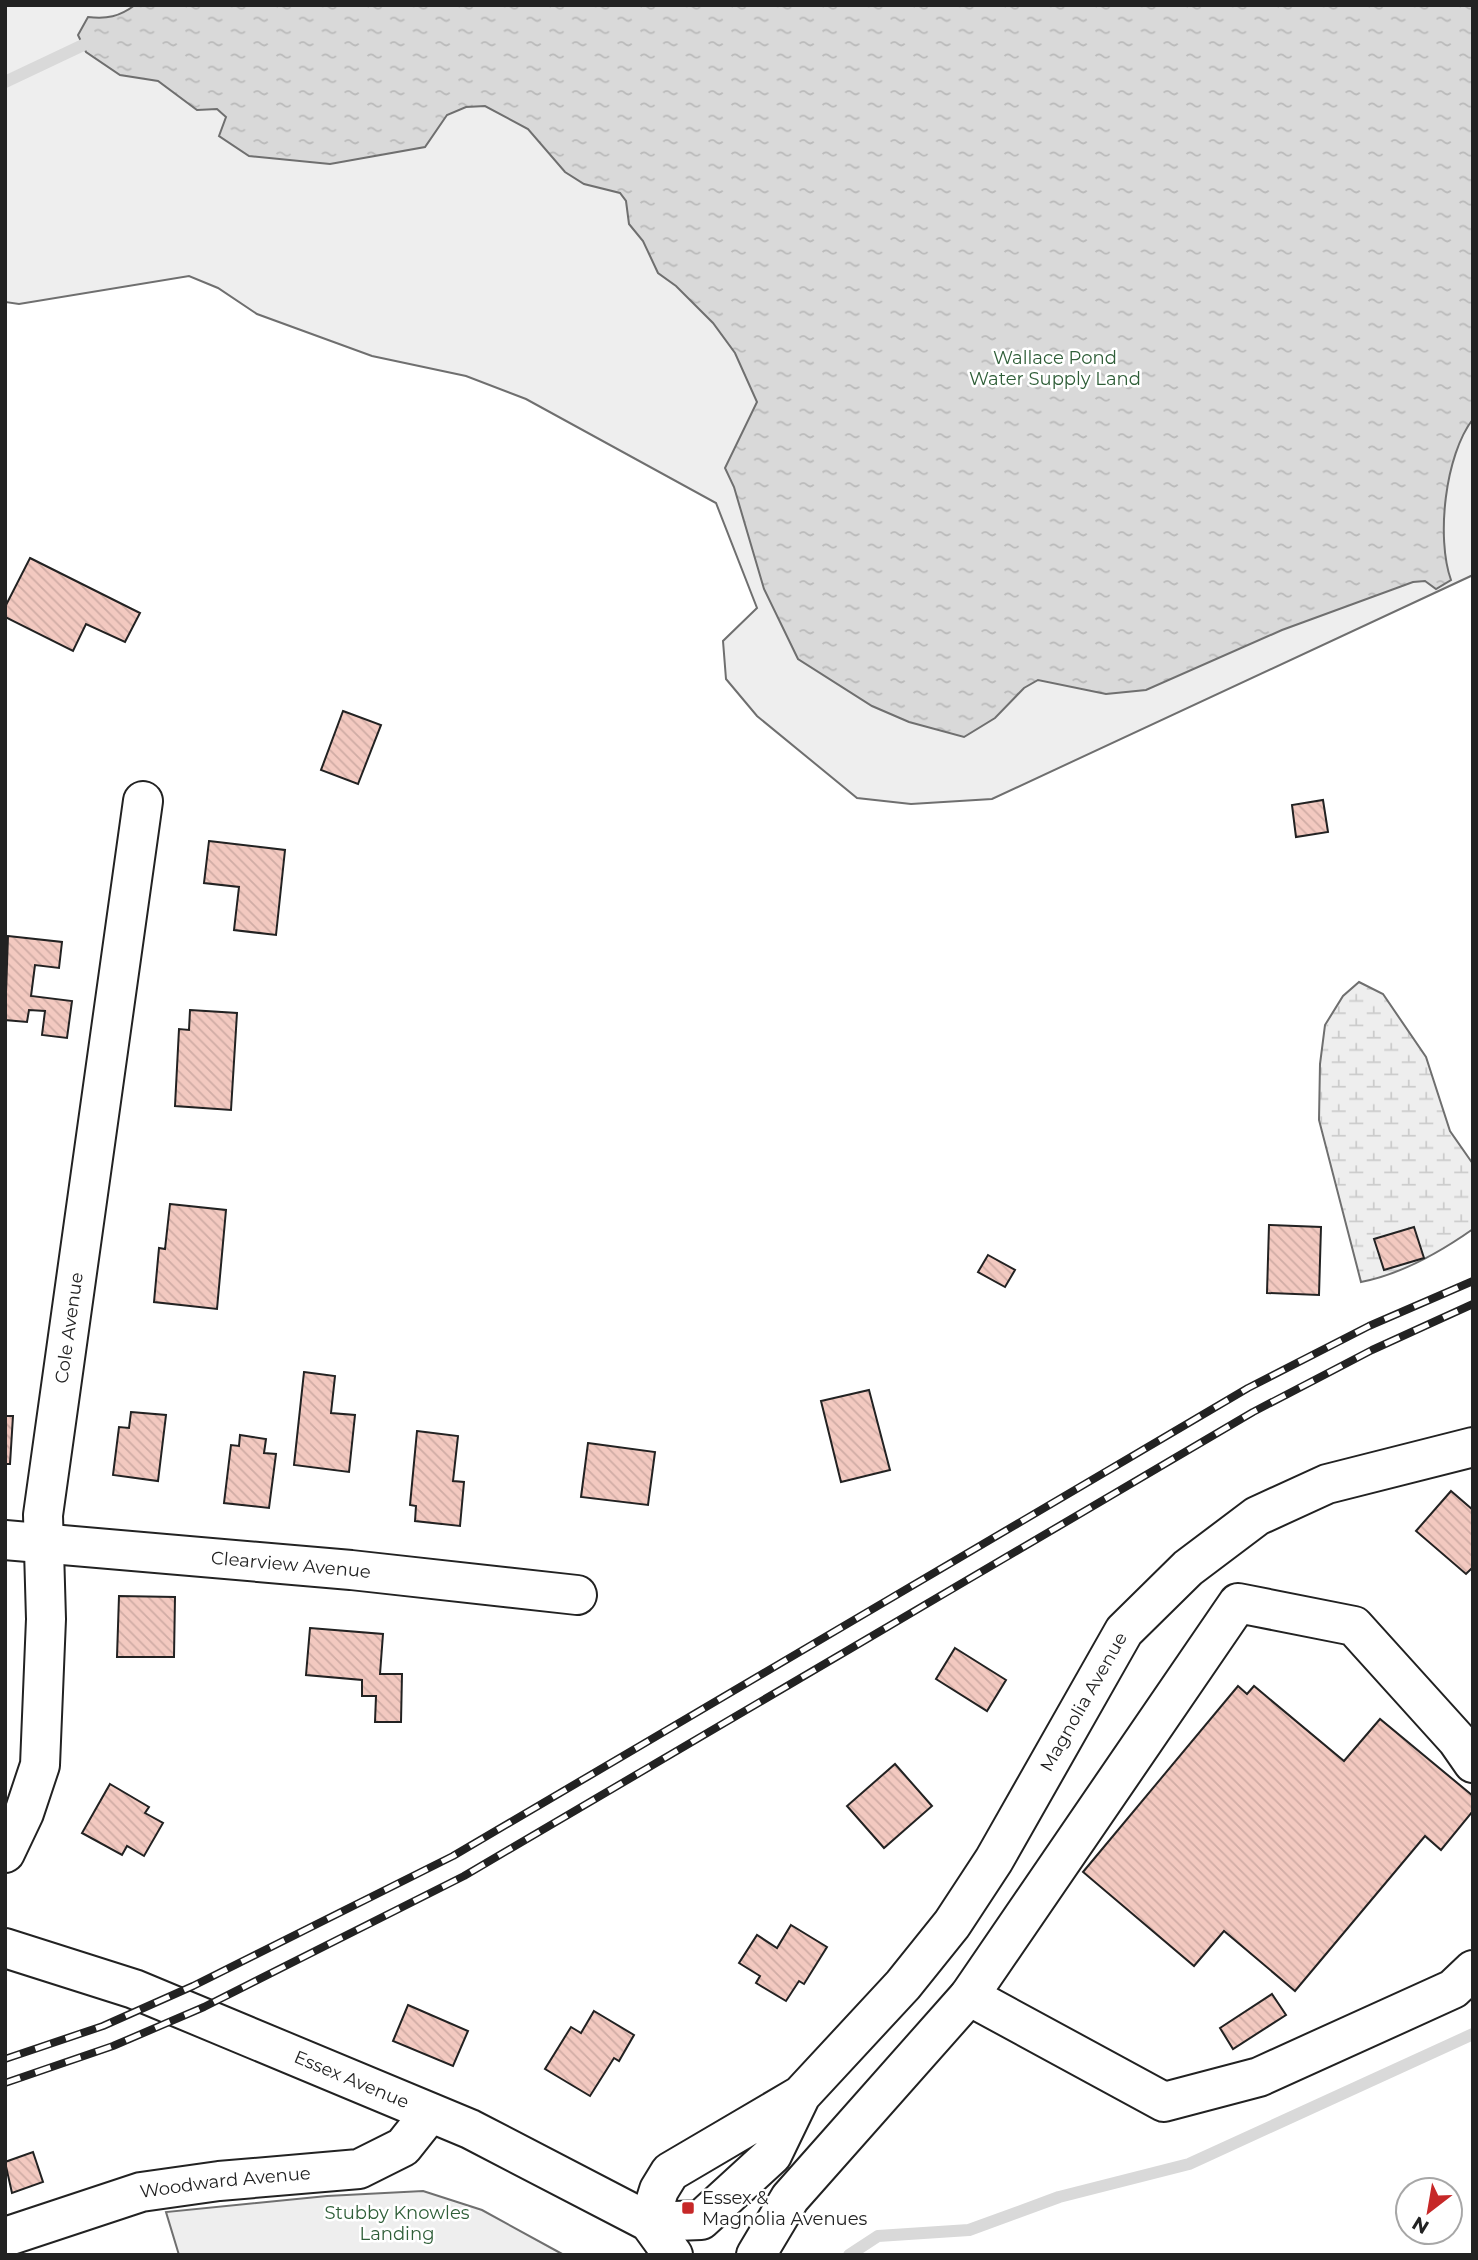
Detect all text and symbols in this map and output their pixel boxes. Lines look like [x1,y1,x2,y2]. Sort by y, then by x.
park label: Wallace Pond Water Supply Land [969,347,1141,390]
street label: Cole Avenue [51,1271,88,1385]
street label: Clearview Avenue [210,1547,372,1583]
street label: Magnolia Avenue [1035,1628,1132,1776]
street label: Essex Avenue [291,2046,412,2113]
street label: Woodward Avenue [138,2162,312,2203]
north arrow [1394,2176,1464,2246]
place label: Essex & Magnolia Avenues [702,2187,868,2230]
marker: Essex & Magnolia Avenues [680,2200,696,2216]
park label: Stubby Knowles Landing [324,2202,470,2245]
text: N [1408,2211,1433,2239]

